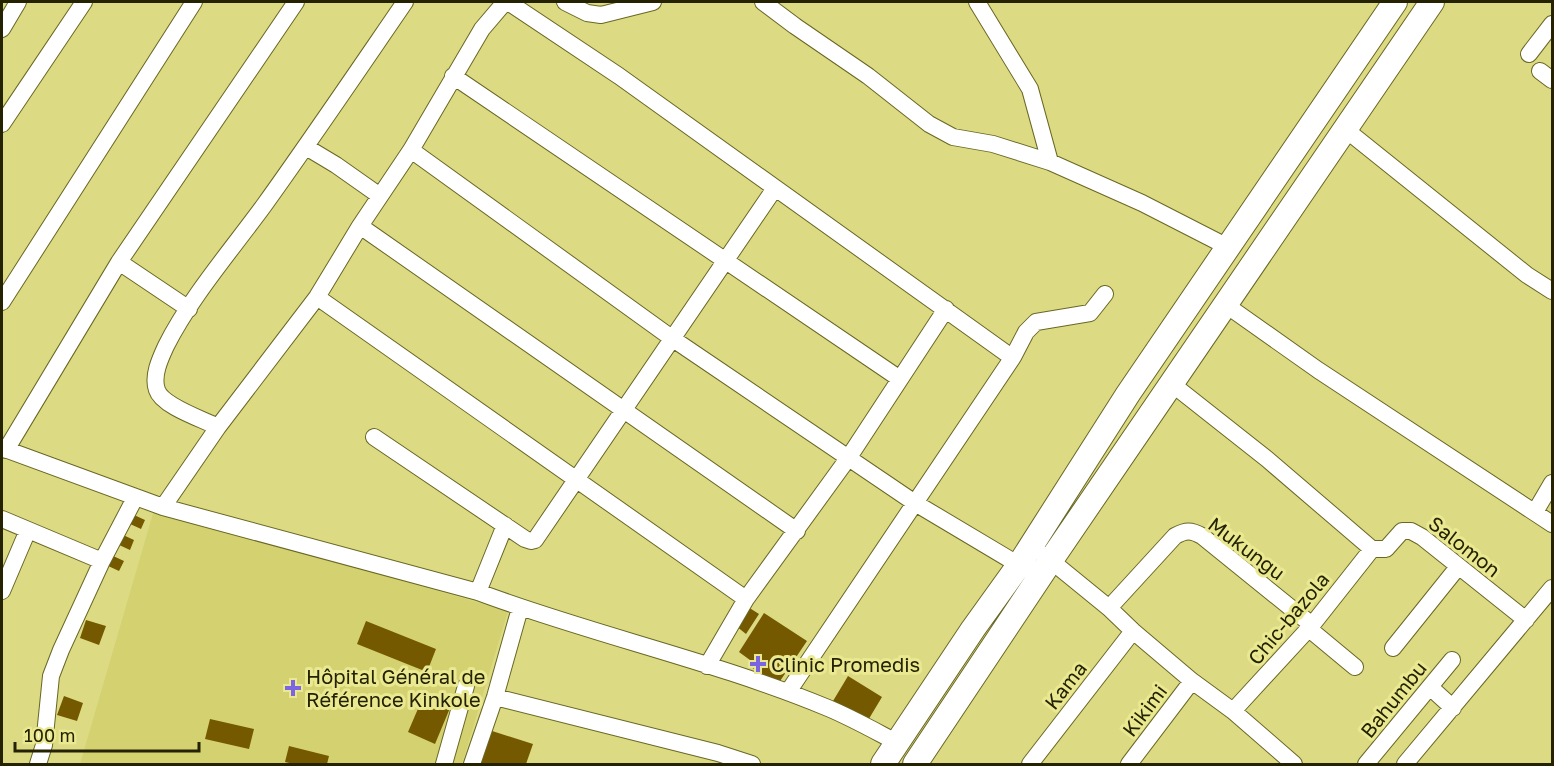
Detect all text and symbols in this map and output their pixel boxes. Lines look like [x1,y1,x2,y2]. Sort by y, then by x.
street label: Salomon [1424,511,1506,581]
street label: Mukungu [1204,512,1290,584]
street label: Chic-bazola [1242,567,1334,669]
place label: Clinic Promedis [771,652,920,676]
marker: Clinic Promedis [749,655,767,673]
street label: Kama [1039,656,1091,714]
street label: Bahumbu [1355,656,1431,742]
place label: Hôpital Général de Référence Kinkole [306,664,485,711]
marker: Hôpital Général de Référence Kinkole [284,679,302,697]
street label: Kikimi [1117,679,1171,741]
scale bar [15,715,200,753]
text: 100 m [24,724,75,746]

